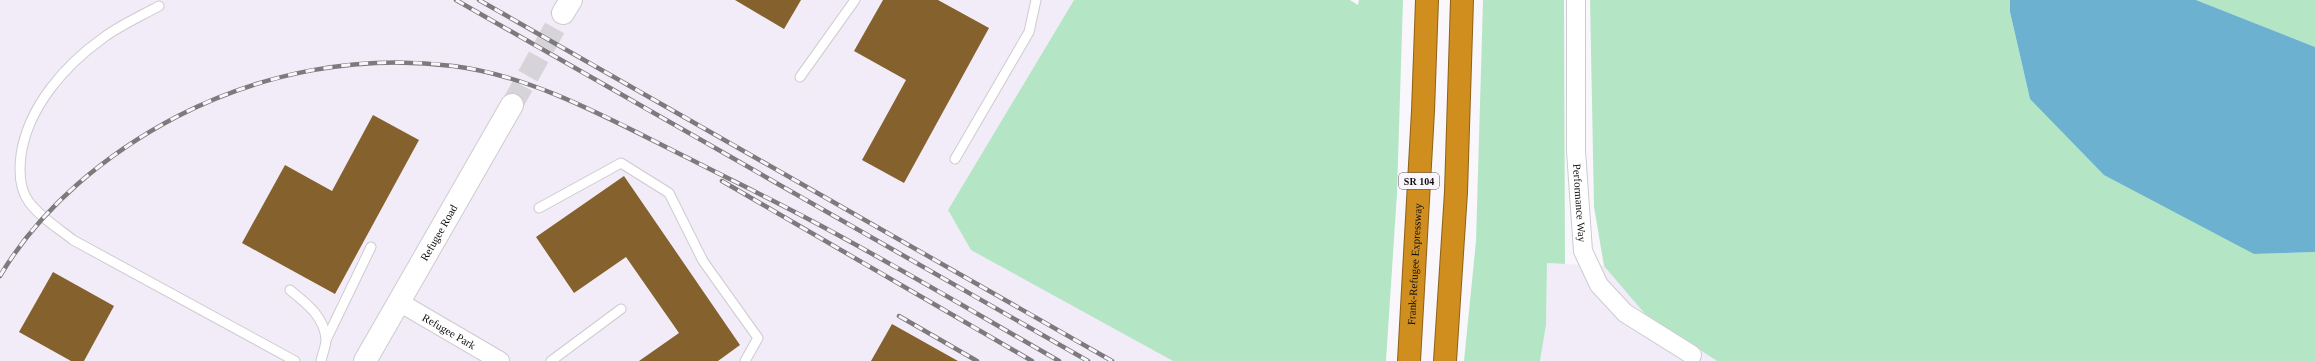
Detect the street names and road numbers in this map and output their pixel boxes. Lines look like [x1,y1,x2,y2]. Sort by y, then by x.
street label: Performance Way [1571,163,1588,243]
road number: SR 104 [1399,173,1439,189]
street label: Refugee Road [418,202,460,263]
street label: Frank-Refugee Expressway [1405,202,1424,325]
street label: Refugee Park [420,311,478,352]

